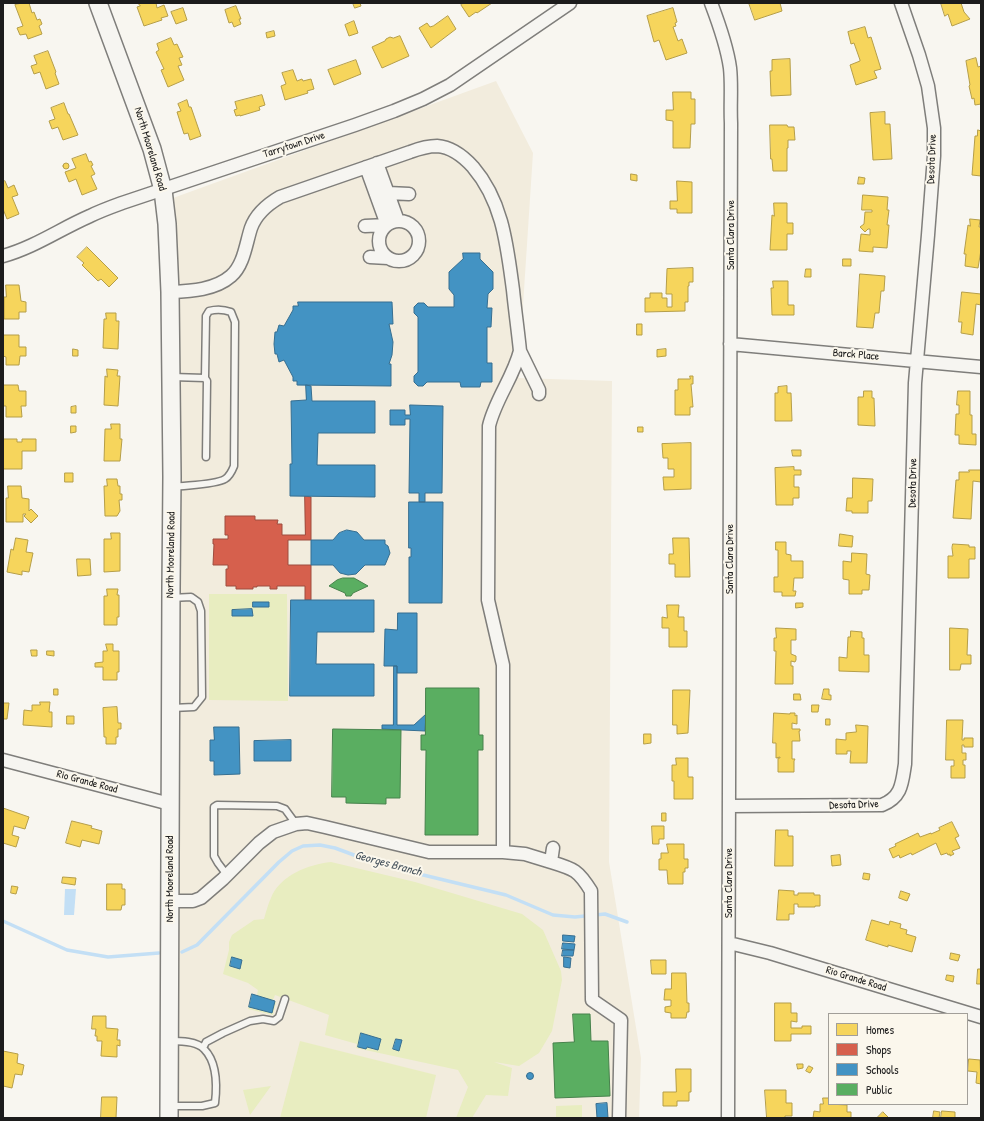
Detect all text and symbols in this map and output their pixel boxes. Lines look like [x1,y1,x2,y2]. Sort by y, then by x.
street label: North Mooreland Road [131,106,169,192]
street label: Tarrytown Drive [261,129,327,161]
street label: Desota Drive [925,134,939,184]
street label: Santa Clara Drive [724,200,738,270]
street label: Barck Place [832,346,880,364]
street label: Desota Drive [906,458,920,508]
street label: North Mooreland Road [164,512,178,598]
street label: Santa Clara Drive [723,524,737,594]
street label: Rio Grande Road [55,768,119,796]
street label: Desota Drive [829,798,879,812]
street label: North Mooreland Road [163,836,177,922]
water label: Georges Branch [353,848,423,880]
street label: Santa Clara Drive [722,848,736,918]
street label: Rio Grande Road [824,964,888,994]
legend [828,1013,968,1105]
text: Homes [866,1021,894,1038]
text: Shops [866,1041,891,1058]
text: Schools [866,1061,899,1078]
text: Public [866,1081,892,1098]

